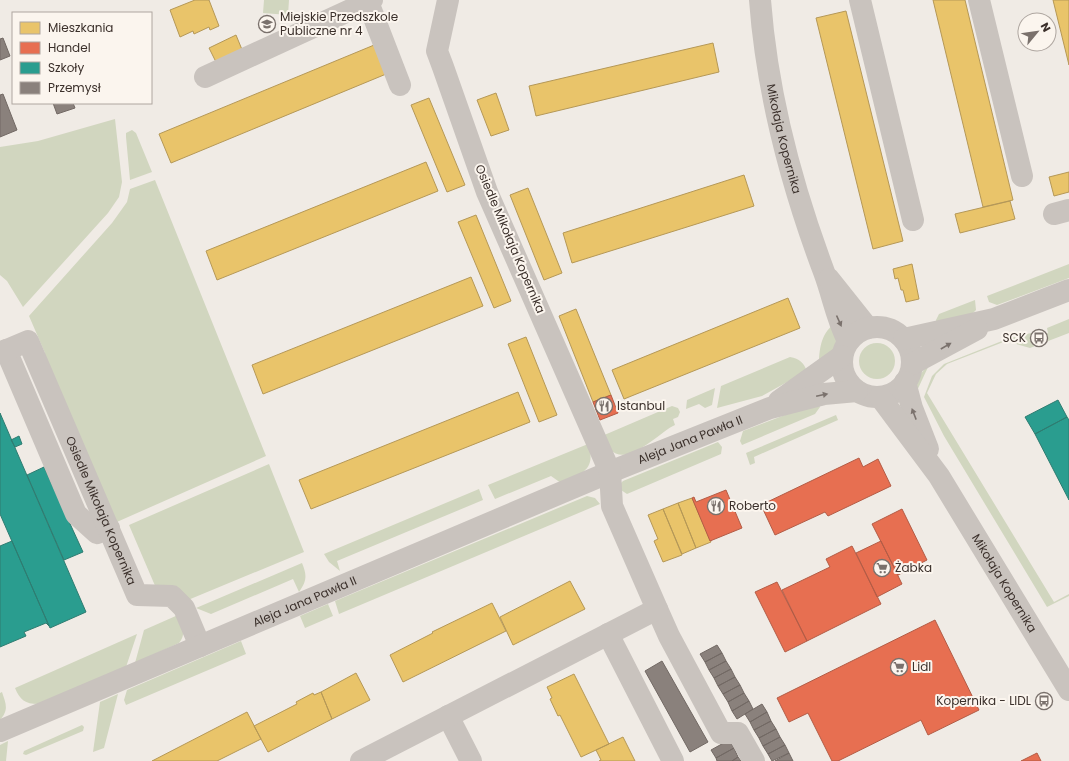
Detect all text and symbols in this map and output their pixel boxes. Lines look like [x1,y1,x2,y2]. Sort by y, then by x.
place label: Miejskie Przedszkole Publiczne nr 4 [280,8,398,39]
legend [12,12,152,104]
north arrow [1017,12,1057,52]
school or university icon: Miejskie Przedszkole Publiczne nr 4 [257,14,277,34]
text: Mieszkania [48,19,114,36]
text: N [1037,20,1055,35]
text: Handel [48,39,91,56]
text: Szkoły [48,59,84,76]
text: Przemysł [48,79,101,96]
street label: Mikołaja Kopernika [763,82,806,196]
street label: Osiedle Mikołaja Kopernika [471,162,550,316]
one-way arrow [836,315,842,327]
bus stop icon: SCK [1029,328,1049,348]
place label: SCK [1003,329,1026,346]
one-way arrow [940,343,952,350]
one-way arrow [816,391,828,397]
restaurant icon: Istanbul [594,396,614,416]
place label: Istanbul [617,397,665,414]
one-way arrow [911,407,917,419]
street label: Aleja Jana Pawła II [635,411,745,468]
street label: Osiedle Mikołaja Kopernika [62,433,141,587]
restaurant icon: Roberto [706,496,726,516]
place label: Roberto [729,497,776,514]
street label: Mikołaja Kopernika [968,530,1041,635]
supermarket icon: Żabka [872,558,892,578]
place label: Żabka [895,559,932,576]
street label: Aleja Jana Pawła II [250,572,359,631]
supermarket icon: Lidl [889,657,909,677]
place label: Lidl [912,658,931,675]
bus stop icon: Kopernika - LIDL [1034,691,1054,711]
place label: Kopernika - LIDL [936,692,1031,709]

